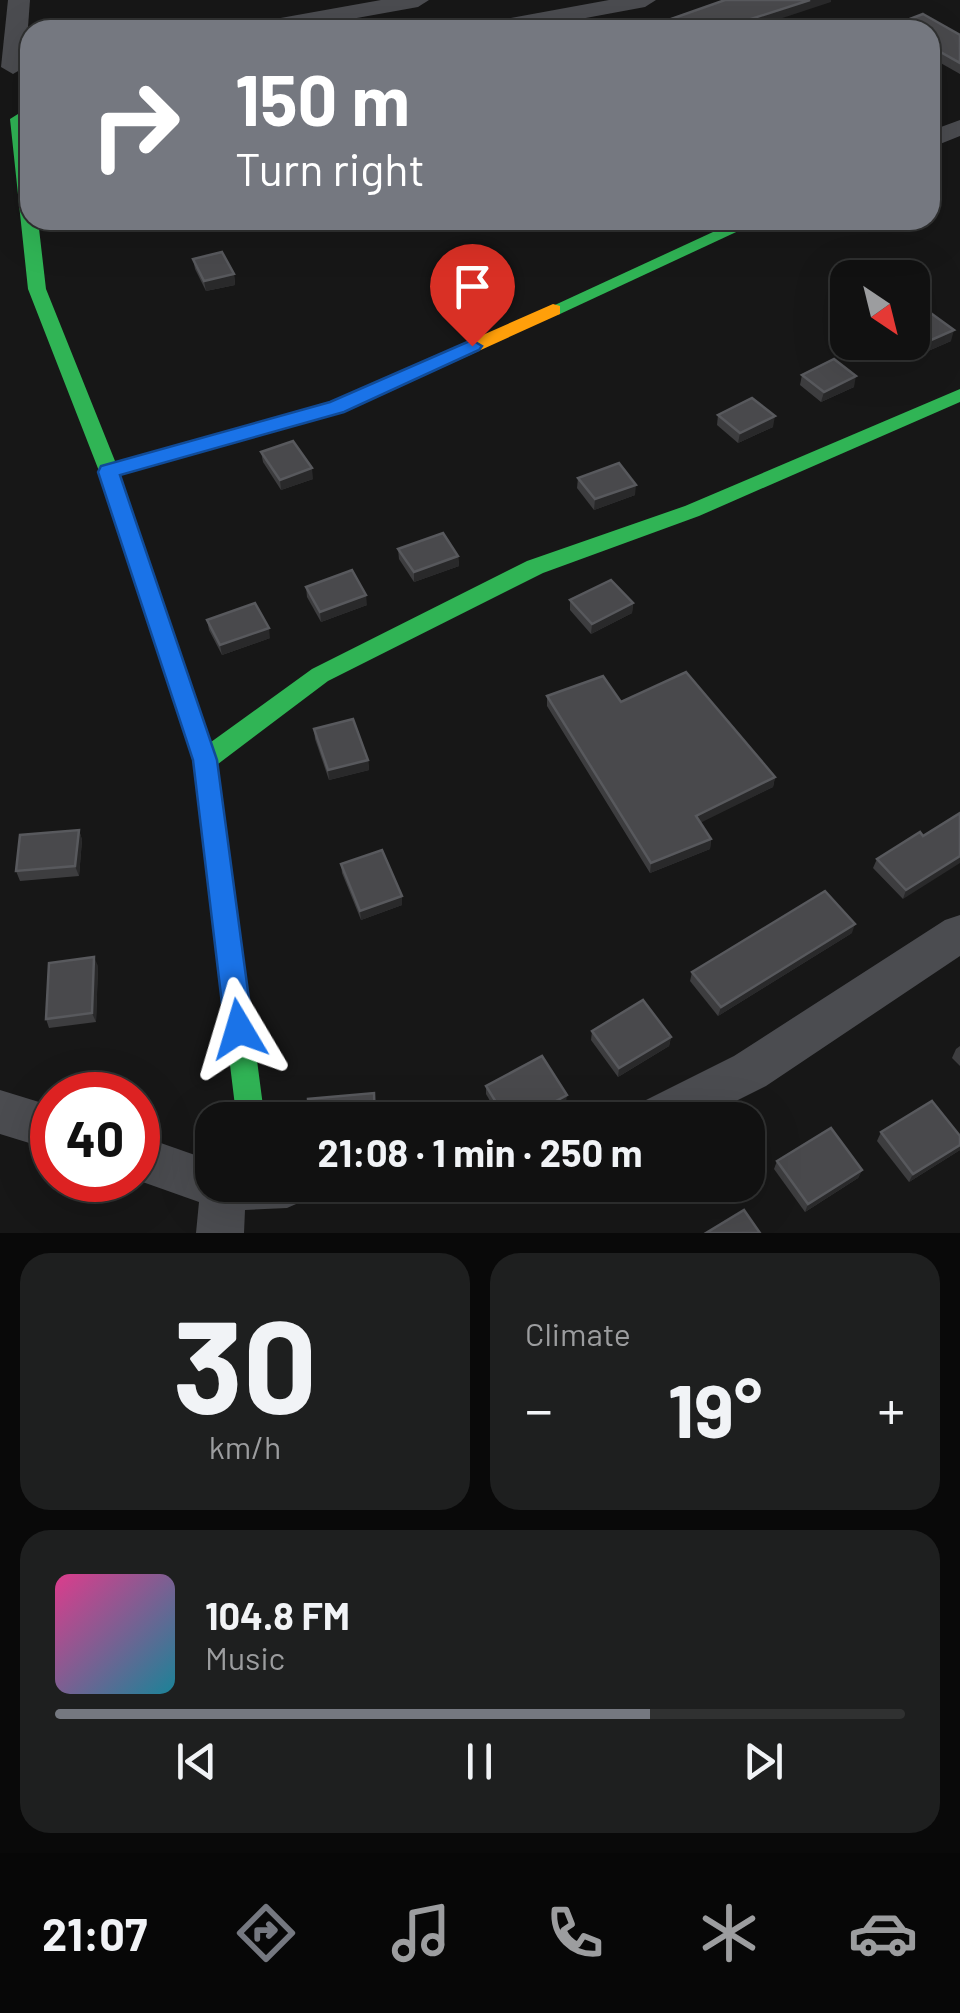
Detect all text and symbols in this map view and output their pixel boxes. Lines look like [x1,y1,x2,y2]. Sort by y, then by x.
text: 150 m [235,56,410,140]
icon: right [70,60,200,190]
text: Turn right [235,141,425,195]
pin [430,244,515,347]
icon: arrive [445,259,500,314]
north arrow [830,260,930,360]
map controls [830,260,930,360]
position arrow [187,977,291,1081]
speed limit sign: 40 [30,1072,160,1202]
text: 21:08 · 1 min · 250 m [318,1129,642,1175]
text: 30 [173,1284,317,1440]
text: Climate [525,1314,631,1352]
text: 19° [668,1363,762,1453]
text: − [525,1375,553,1441]
text: + [877,1375,905,1441]
text: km/h [209,1427,281,1465]
text: 104.8 FM [205,1592,350,1638]
text: Music [205,1638,285,1676]
icon: previous [169,1734,224,1789]
icon: pause [452,1734,507,1789]
icon: next [736,1734,791,1789]
icon: directions [231,1898,301,1968]
icon: music [386,1898,456,1968]
icon: phone [540,1898,610,1968]
icon: climate [694,1898,764,1968]
icon: car [848,1898,918,1968]
text: 21:07 [42,1906,147,1960]

